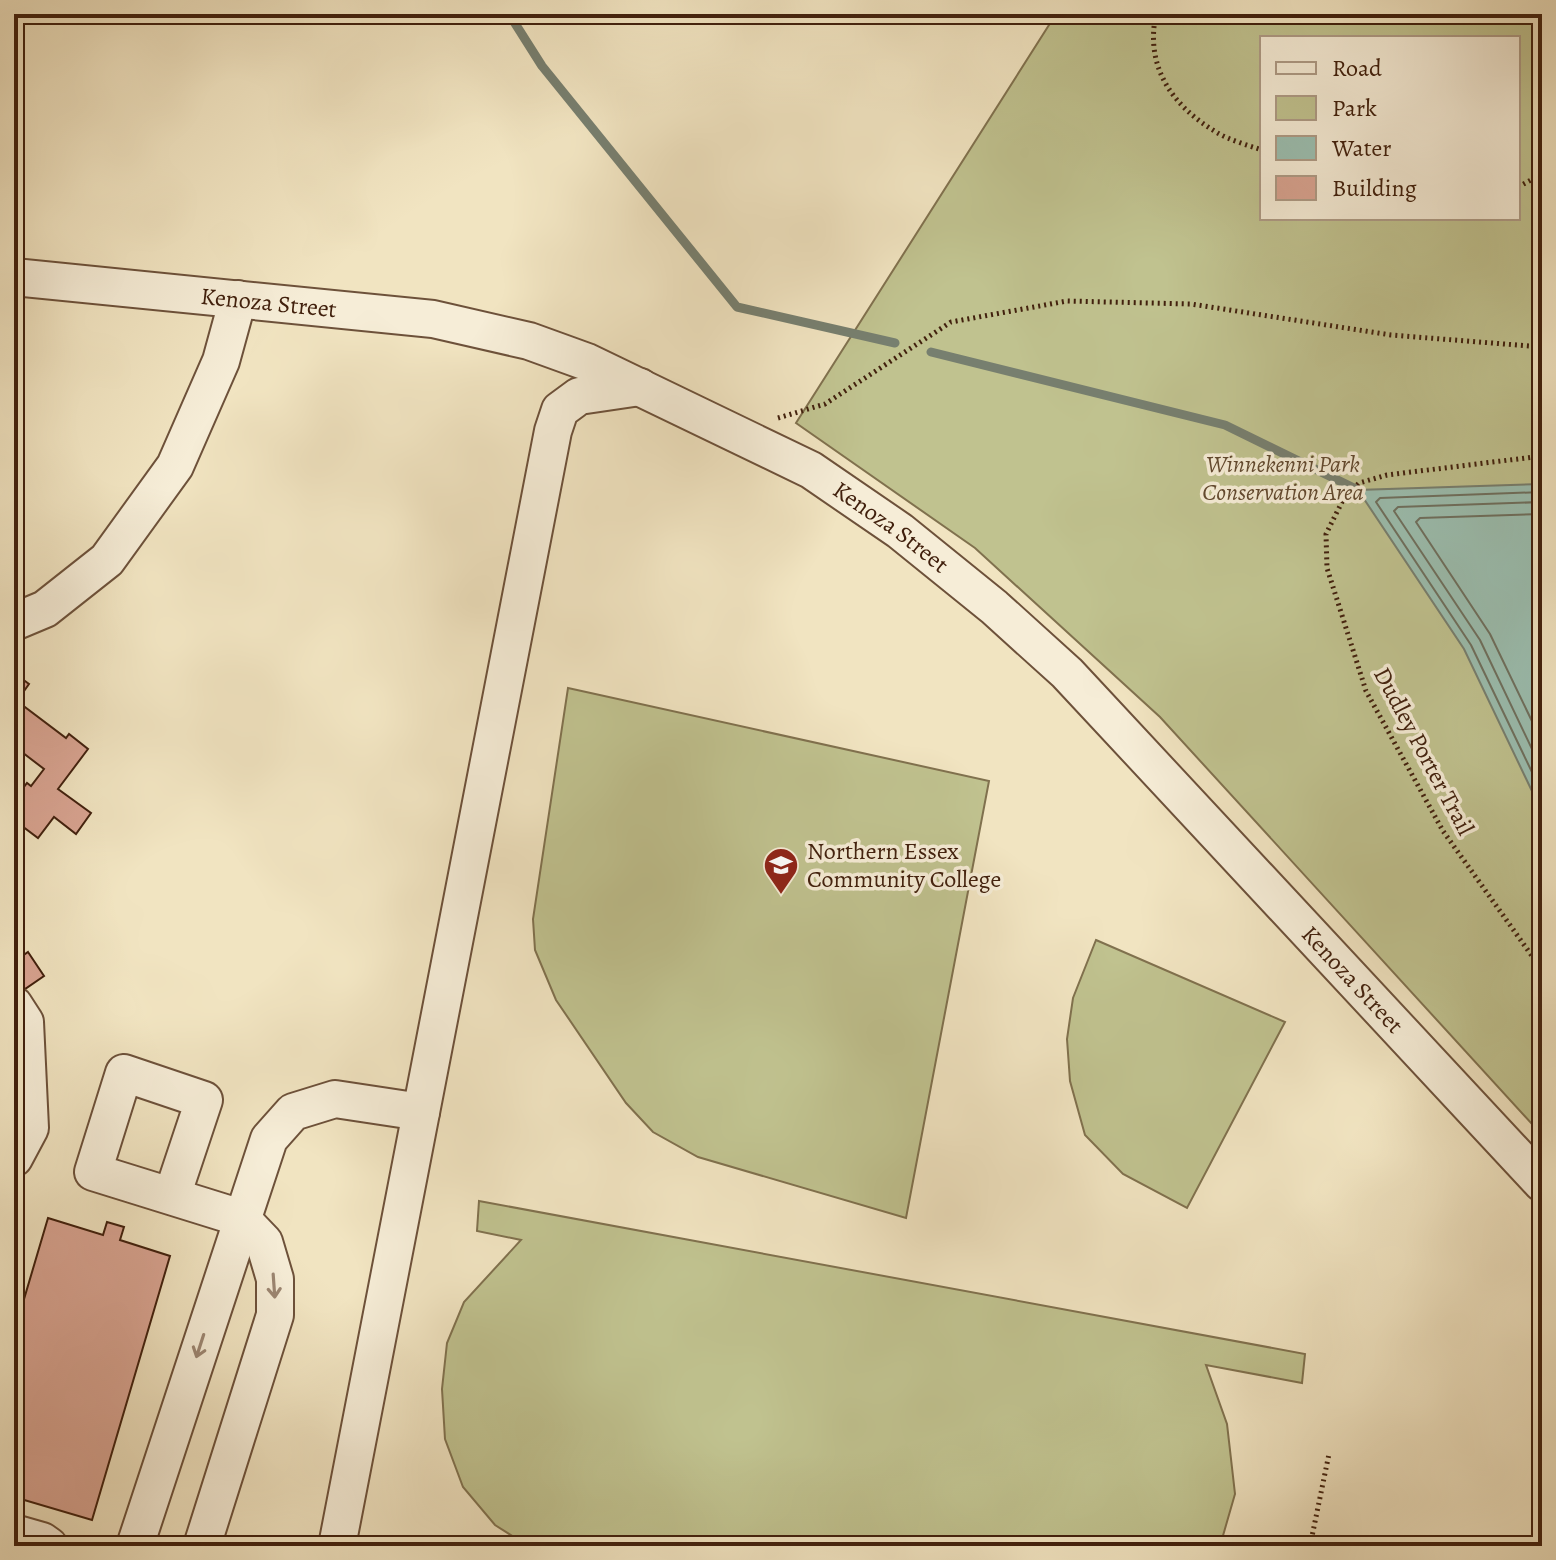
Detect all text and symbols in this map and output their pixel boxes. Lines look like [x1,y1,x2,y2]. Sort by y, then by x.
legend [1260,36,1520,220]
text: Road [1332,52,1382,84]
text: Park [1332,92,1377,124]
text: Water [1331,132,1392,164]
text: Building [1332,172,1417,204]
street label: Kenoza Street [199,280,338,325]
park label: Winnekenni Park Conservation Area [1202,448,1364,508]
street label: Kenoza Street [827,474,955,580]
street label: Dudley Porter Trail [1366,661,1482,841]
place label: Northern Essex Community College [807,835,1001,895]
school or university icon: Northern Essex Community College [762,846,800,896]
street label: Kenoza Street [1294,919,1411,1040]
one-way arrow [267,1272,282,1299]
one-way arrow [192,1332,207,1358]

